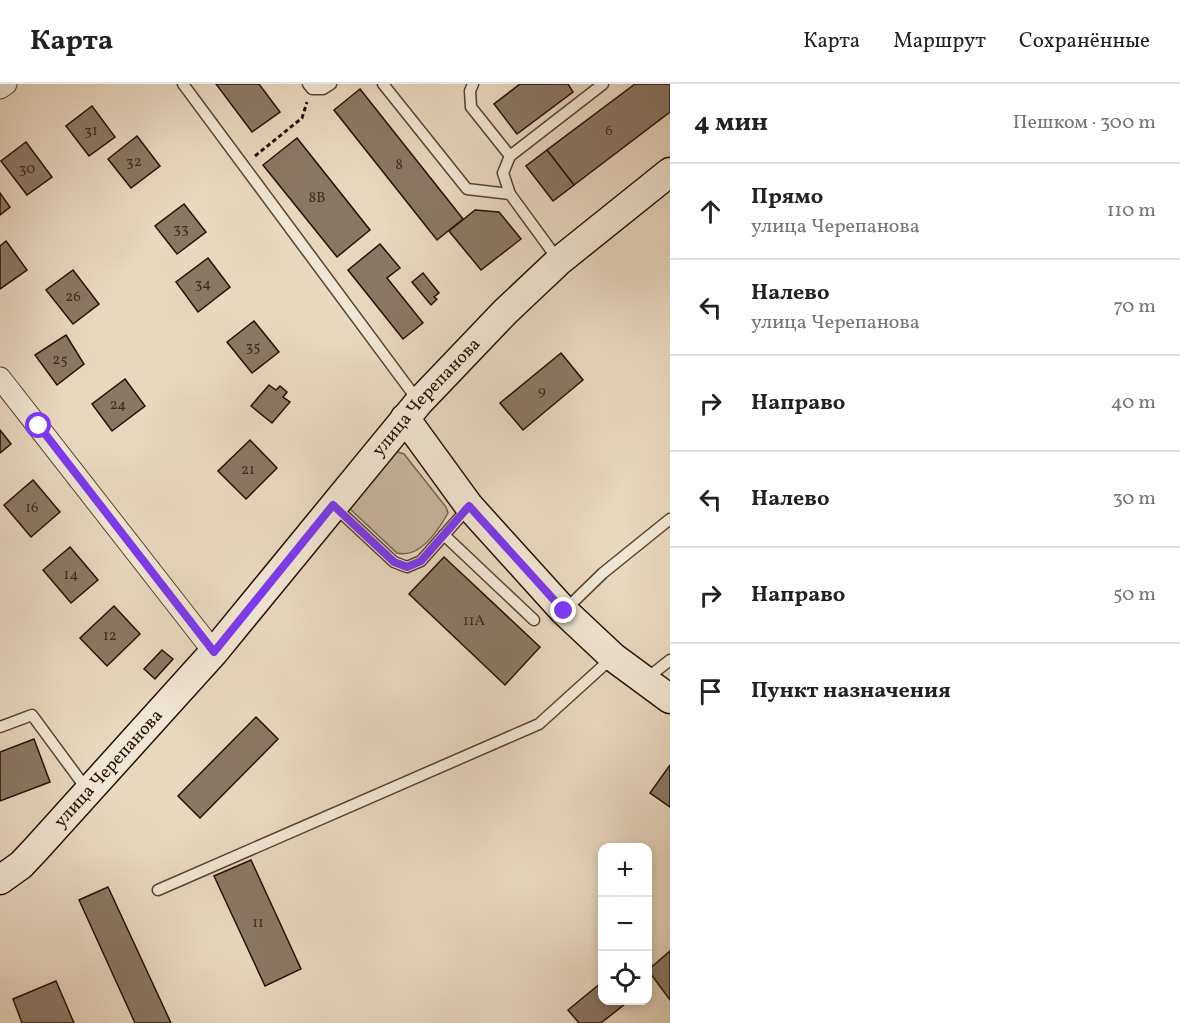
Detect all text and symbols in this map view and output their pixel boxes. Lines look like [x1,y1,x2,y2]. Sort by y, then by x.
text: Карта [30,22,113,61]
text: Карта [803,27,860,56]
text: Маршрут [893,27,986,56]
text: Сохранённые [1019,27,1150,56]
text: 4 мин [694,105,768,141]
text: Пешком · 300 m [1013,109,1156,137]
house number: 31 [84,121,98,142]
house number: 6 [605,121,613,142]
house number: 32 [126,152,142,173]
house number: 8 [395,155,403,176]
house number: 30 [19,159,35,180]
text: Прямо [751,182,823,213]
house number: 8В [309,188,325,209]
icon: ahead [694,195,727,228]
text: 110 m [1107,197,1156,225]
text: улица Черепанова [751,213,920,241]
house number: 33 [173,219,189,240]
house number: 34 [195,274,211,295]
text: Налево [751,278,830,309]
house number: 26 [65,287,81,308]
icon: left [694,291,727,324]
text: 70 m [1113,293,1156,321]
text: улица Черепанова [751,309,920,337]
street label: улица Черепанова [367,332,486,462]
house number: 35 [246,337,260,358]
house number: 25 [52,350,68,371]
house number: 9 [538,381,546,402]
icon: right [694,387,727,420]
text: Направо [751,388,845,419]
text: 40 m [1111,389,1156,417]
house number: 24 [110,395,126,416]
route start [25,412,51,438]
house number: 21 [241,460,255,481]
icon: left [694,483,727,516]
text: Налево [751,484,830,515]
text: 30 m [1112,485,1156,513]
house number: 16 [25,498,39,519]
house number: 14 [64,565,78,586]
icon: right [694,579,727,612]
text: Направо [751,580,845,611]
text: 50 m [1113,581,1156,609]
route end [550,597,576,623]
house number: 11А [463,611,486,632]
house number: 12 [103,626,117,647]
icon: arrive [694,675,727,708]
text: Пункт назначения [751,676,951,707]
street label: улица Черепанова [48,704,169,833]
map controls [598,843,652,1005]
button: + [598,843,652,897]
button: − [598,897,652,951]
house number: 11 [252,913,264,934]
button: locate [598,951,652,1005]

